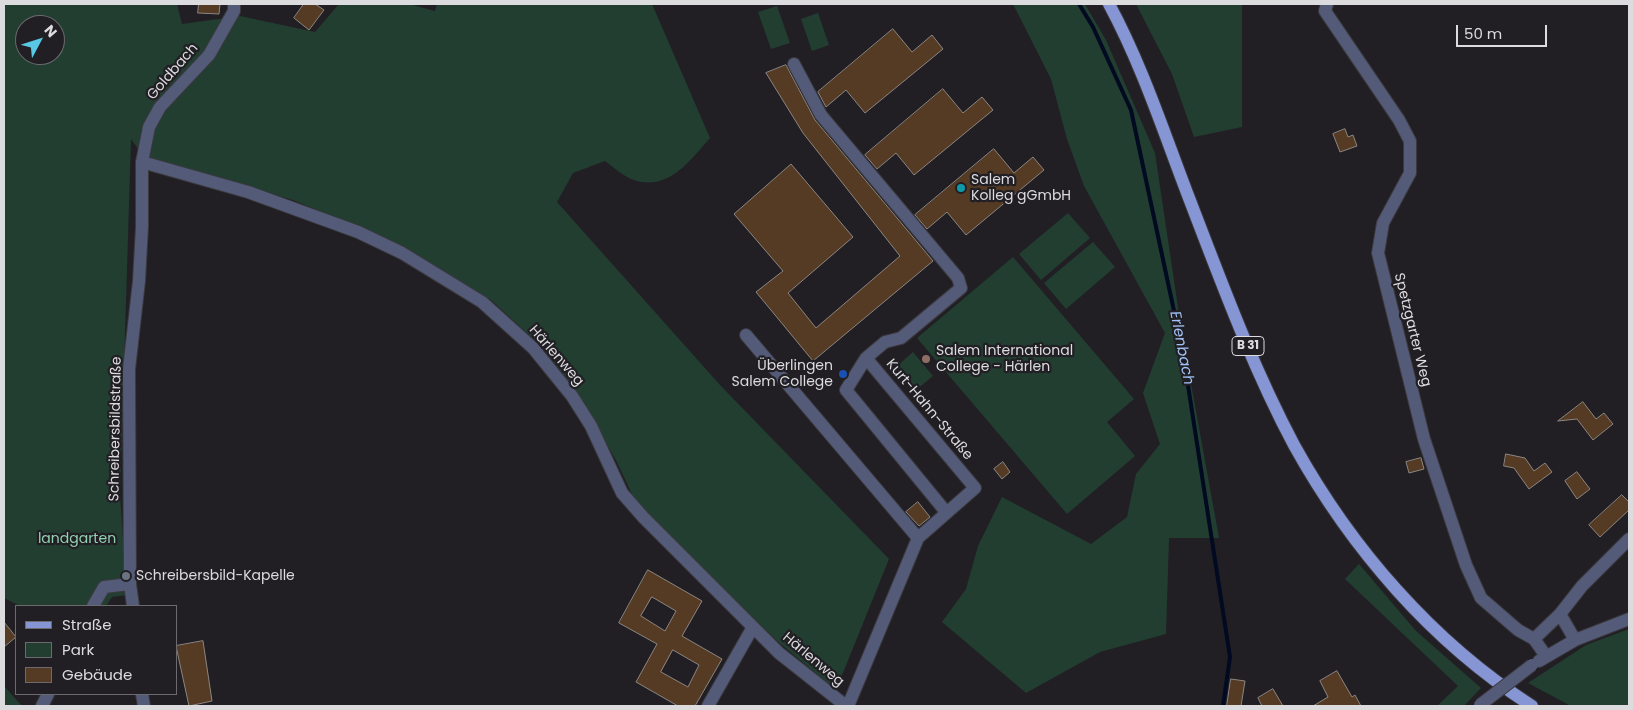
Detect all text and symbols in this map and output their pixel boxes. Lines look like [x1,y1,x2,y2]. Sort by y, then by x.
north arrow [15,15,65,65]
scale bar [1458,15,1549,47]
text: N [40,21,62,41]
text: 50 m [1464,23,1502,44]
street label: Goldbach [144,40,202,104]
place label: Salem Kolleg gGmbH [971,172,1071,204]
marker: Salem Kolleg gGmbH [955,182,967,194]
street label: Spetzgarter Weg [1390,271,1434,389]
water label: Erlenbach [1165,310,1197,386]
street label: Härlenweg [525,322,587,390]
road number: B 31 [1232,336,1264,356]
place label: Salem International College - Härlen [936,343,1073,376]
marker: Salem International College - Härlen [920,353,932,365]
street label: Schreibersbildstraße [106,356,126,502]
street label: Kurt-Hahn-Straße [882,356,976,464]
place label: Überlingen Salem College [732,358,833,391]
marker: Überlingen Salem College [837,368,849,380]
park label: landgarten [38,531,116,547]
place label: Schreibersbild-Kapelle [136,568,295,584]
marker: Schreibersbild-Kapelle [120,570,132,582]
legend [15,605,178,695]
text: Straße [62,614,112,635]
street label: Härlenweg [779,629,847,691]
text: Park [62,639,94,660]
text: Gebäude [62,664,132,685]

